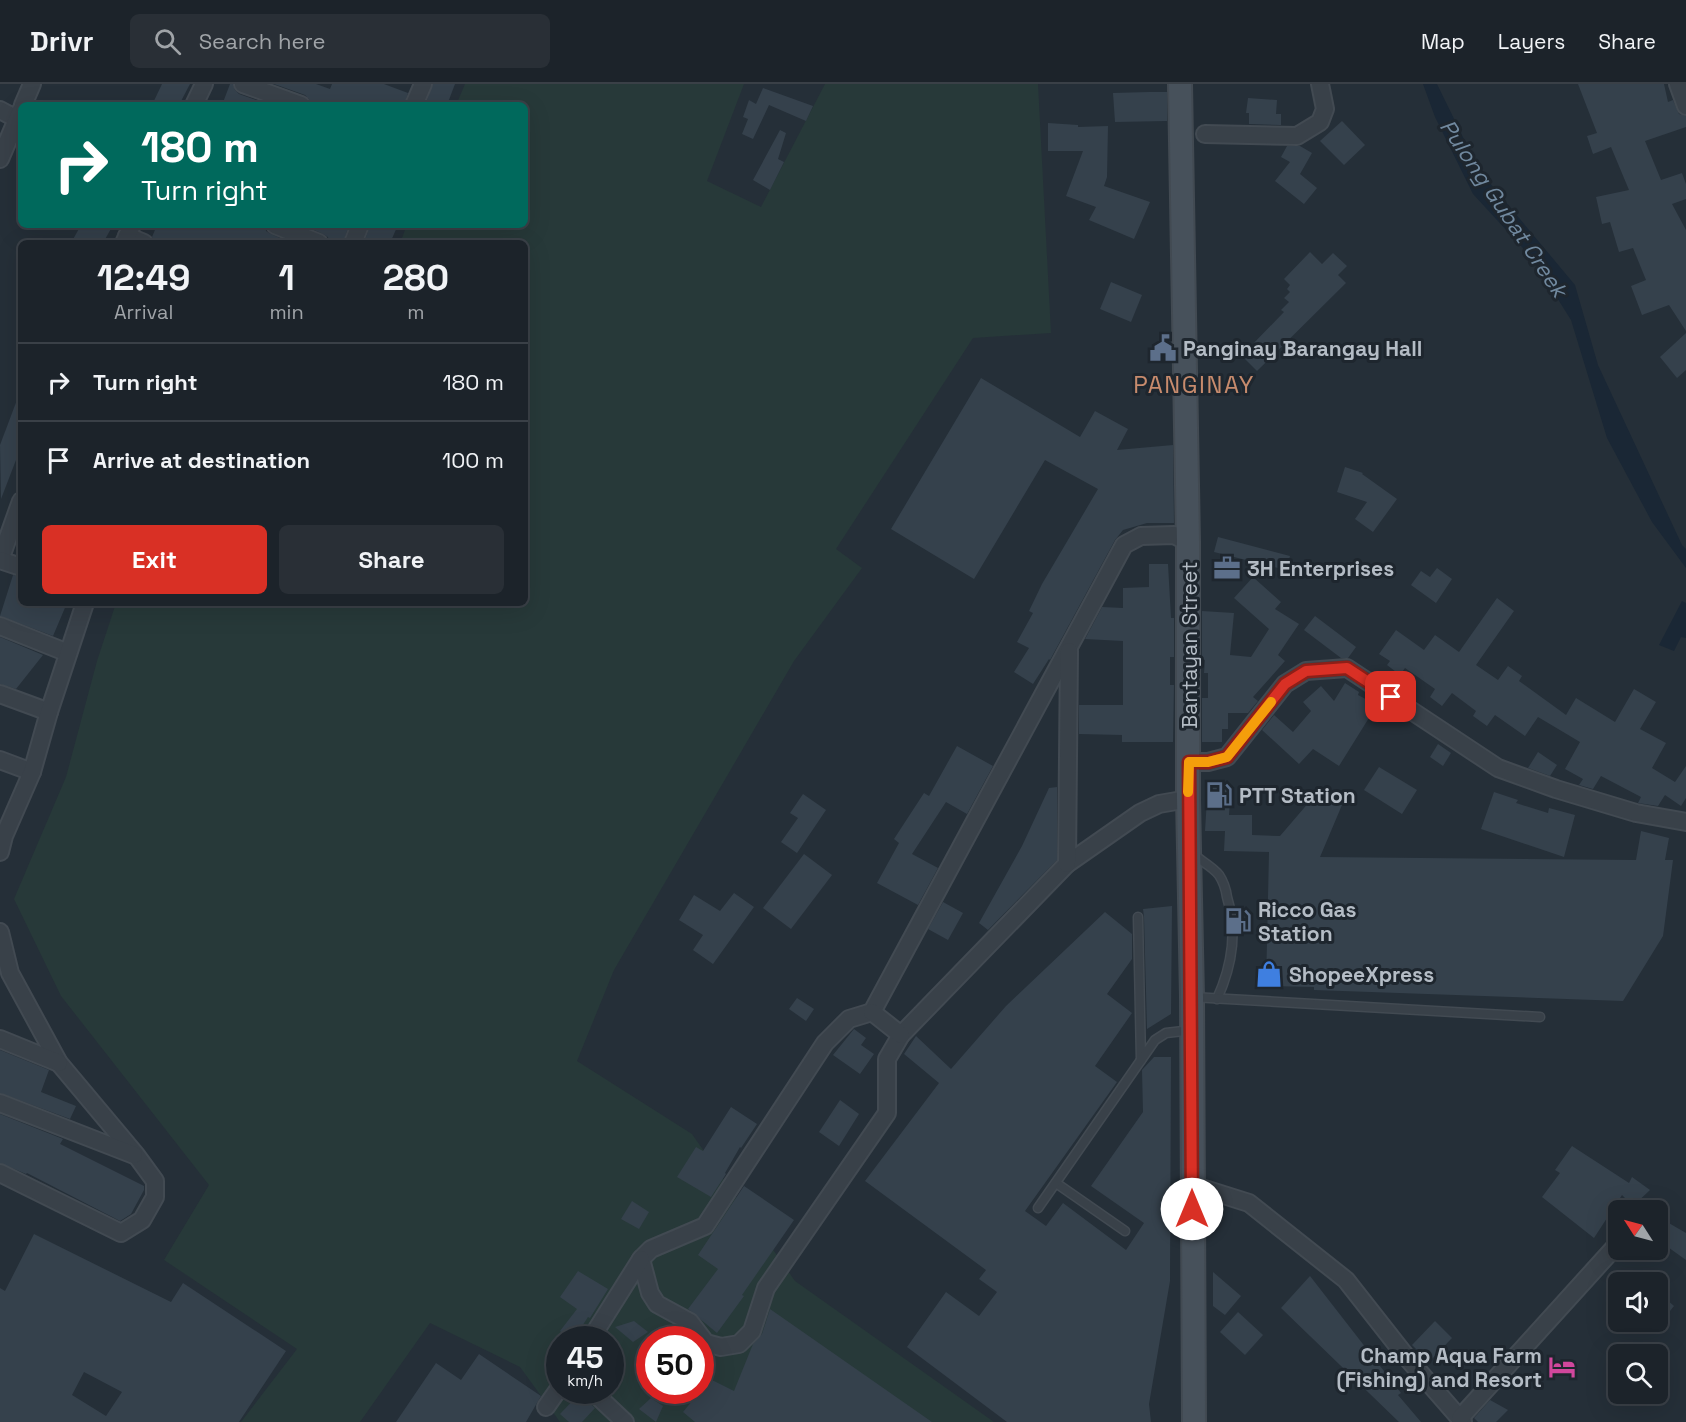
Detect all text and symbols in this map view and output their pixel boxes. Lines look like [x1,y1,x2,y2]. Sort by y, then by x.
search box [130,14,550,68]
text: Drivr [30,23,94,59]
icon: search [151,25,184,58]
text: Search here [199,27,325,55]
text: Map [1421,28,1465,55]
text: Layers [1498,28,1565,55]
text: Share [1598,28,1656,55]
water label: Pulong Gubat Creek [1434,114,1575,304]
text: 180 m [141,121,259,174]
icon: right [42,126,120,204]
text: Turn right [141,173,268,208]
text: 12:49 [97,255,190,301]
text: 1 [278,255,295,301]
text: 280 [383,255,449,301]
text: Arrival [114,299,173,325]
text: min [269,299,304,325]
text: m [407,299,424,325]
public building icon: Panginay Barangay Hall [1148,333,1178,363]
place label: Panginay Barangay Hall [1183,335,1422,362]
icon: right [42,366,75,399]
text: Turn right [93,368,198,396]
text: 180 m [442,368,504,396]
district label: PANGINAY [1133,369,1255,400]
icon: arrive [42,444,75,477]
text: Arrive at destination [93,446,310,474]
text: 100 m [442,446,504,474]
button: Exit [42,525,267,594]
button: Share [279,525,504,594]
office icon: 3H Enterprises [1212,553,1242,583]
place label: 3H Enterprises [1247,555,1394,582]
street label: Bantayan Street [1176,561,1203,729]
pin [1365,671,1416,722]
icon: arrive [1374,680,1407,713]
fuel station icon: PTT Station [1204,780,1234,810]
place label: PTT Station [1239,782,1356,809]
place label: Ricco Gas Station [1258,896,1357,947]
fuel station icon: Ricco Gas Station [1223,906,1253,936]
shop icon: ShopeeXpress [1254,959,1284,989]
place label: ShopeeXpress [1289,961,1434,988]
position arrow [1160,1177,1224,1241]
north arrow [1608,1200,1668,1260]
map controls [1608,1200,1668,1404]
button: sound [1608,1272,1668,1332]
speed limit sign: 50 [636,1326,714,1404]
text: 45 [566,1338,604,1377]
place label: Champ Aqua Farm (Fishing) and Resort [1337,1342,1542,1393]
button: search [1608,1344,1668,1404]
hotel icon: Champ Aqua Farm (Fishing) and Resort [1547,1352,1577,1382]
text: km/h [567,1371,603,1390]

